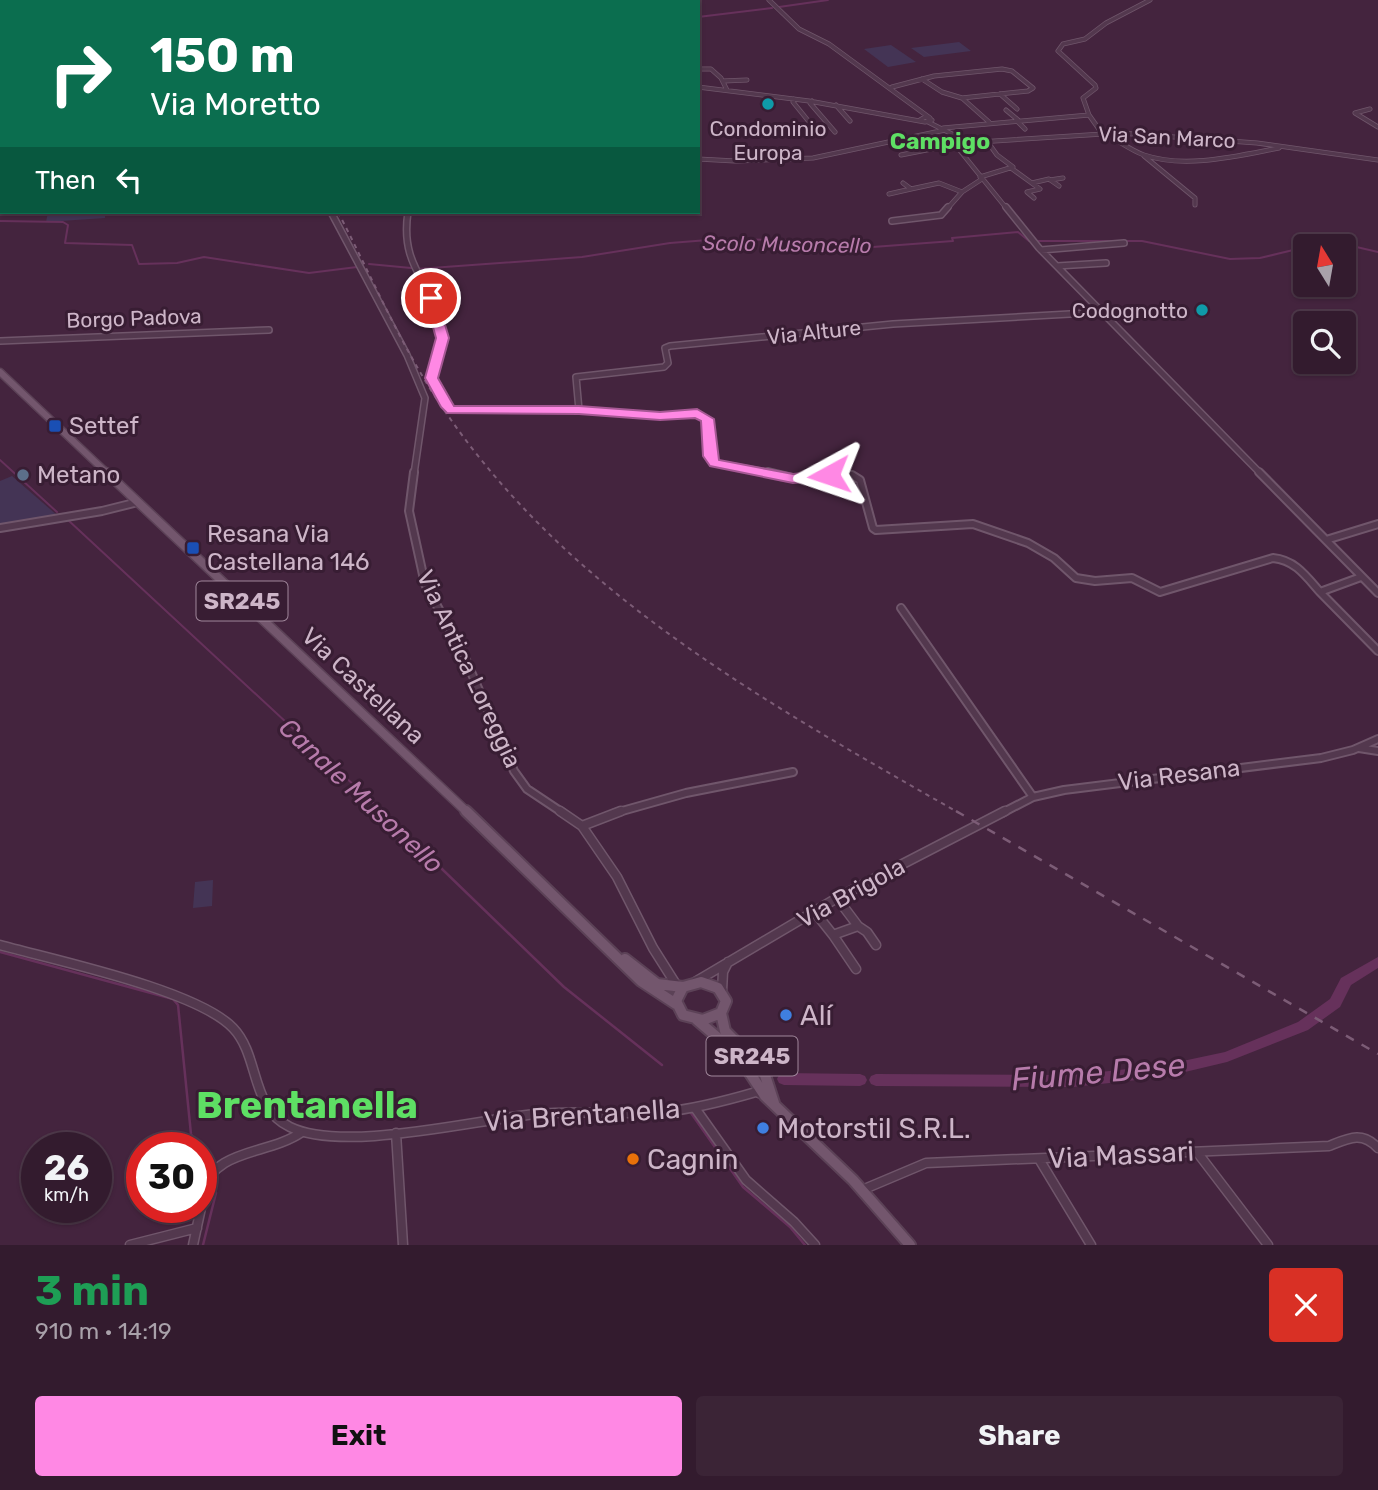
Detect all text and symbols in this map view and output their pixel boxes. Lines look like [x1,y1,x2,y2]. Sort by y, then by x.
text: 150 m [150,26,295,84]
icon: right [35,28,126,119]
text: Via Moretto [150,85,321,123]
marker: Condominio Europa [760,96,776,112]
place label: Condominio Europa [710,116,826,165]
street label: Via San Marco [1098,121,1236,153]
district label: Campigo [890,127,990,155]
icon: left [110,161,148,199]
text: Then [35,165,96,196]
water label: Scolo Musoncello [702,230,872,258]
north arrow [1293,234,1356,298]
map controls [1293,234,1356,374]
pin [401,268,461,328]
icon: arrive [412,279,450,317]
place label: Codognotto [1072,298,1188,323]
marker: Codognotto [1194,302,1210,318]
street label: Borgo Padova [66,303,202,333]
button: search [1293,311,1356,374]
street label: Via Alture [766,315,862,349]
place label: Settef [69,412,139,440]
marker: Settef [47,418,63,434]
position arrow [792,438,866,512]
place label: Metano [37,461,120,489]
marker: Metano [15,467,31,483]
place label: Resana Via Castellana 146 [207,520,370,576]
marker: Resana Via Castellana 146 [185,540,201,556]
street label: Via Antica Loreggia [411,566,527,772]
road number: SR245 [196,582,288,621]
street label: Via Castellana [296,622,430,750]
water label: Canale Musonello [272,712,450,880]
street label: Via Resana [1116,754,1242,796]
street label: Via Brigola [792,852,910,934]
place label: Alí [800,999,834,1032]
marker: Alí [778,1007,794,1023]
road number: SR245 [706,1036,798,1076]
water label: Fiume Dese [1010,1045,1187,1099]
district label: Brentanella [196,1082,418,1128]
street label: Via Brentanella [483,1092,681,1138]
place label: Motorstil S.R.L. [777,1112,971,1145]
marker: Motorstil S.R.L. [755,1120,771,1136]
speed limit sign: 30 [126,1132,217,1223]
street label: Via Massari [1047,1135,1195,1175]
place label: Cagnin [647,1143,739,1176]
text: 26 [44,1147,89,1189]
marker: Cagnin [625,1151,641,1167]
text: km/h [44,1184,89,1206]
text: 3 min [35,1266,149,1316]
button: close [1269,1268,1343,1342]
text: 910 m · 14:19 [35,1317,172,1345]
button: Exit [35,1396,682,1476]
button: Share [696,1396,1343,1476]

